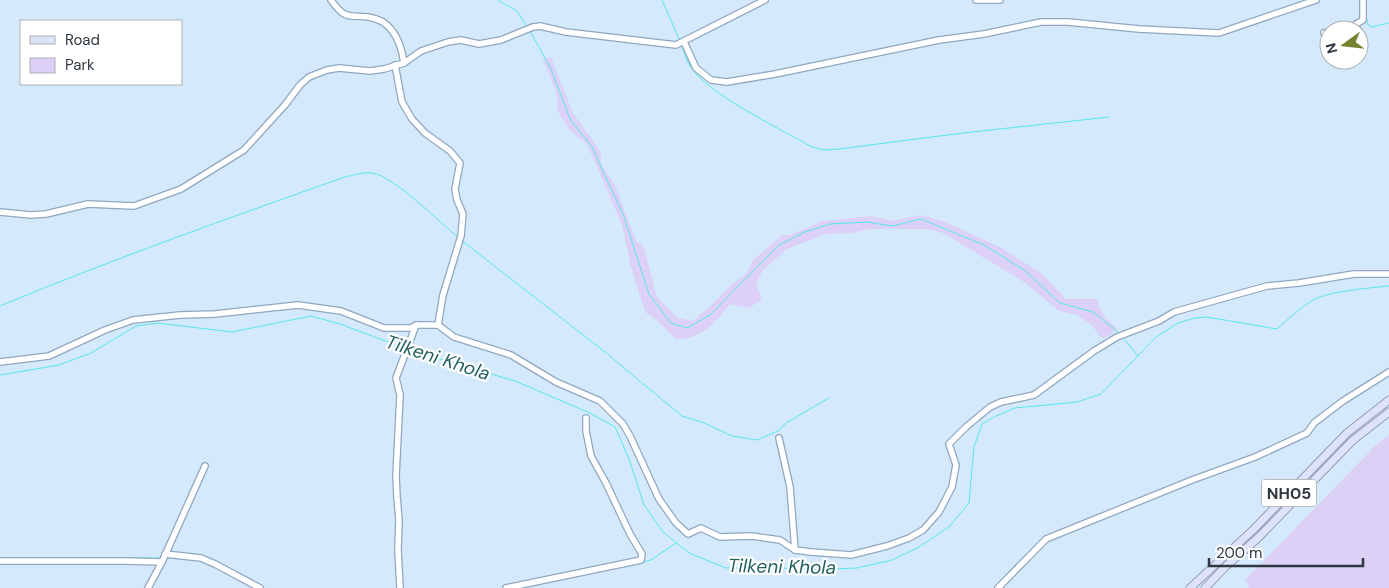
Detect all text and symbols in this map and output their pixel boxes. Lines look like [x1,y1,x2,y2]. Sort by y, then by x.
legend [20,20,182,85]
north arrow [1319,20,1369,70]
text: Road [65,30,100,50]
text: N [1321,41,1341,56]
text: Park [65,55,95,75]
water label: Tilkeni Khola [382,329,493,386]
road number: NH05 [1262,479,1316,506]
scale bar [1209,536,1363,568]
text: 200 m [1216,543,1262,563]
water label: Tilkeni Khola [728,553,836,580]

